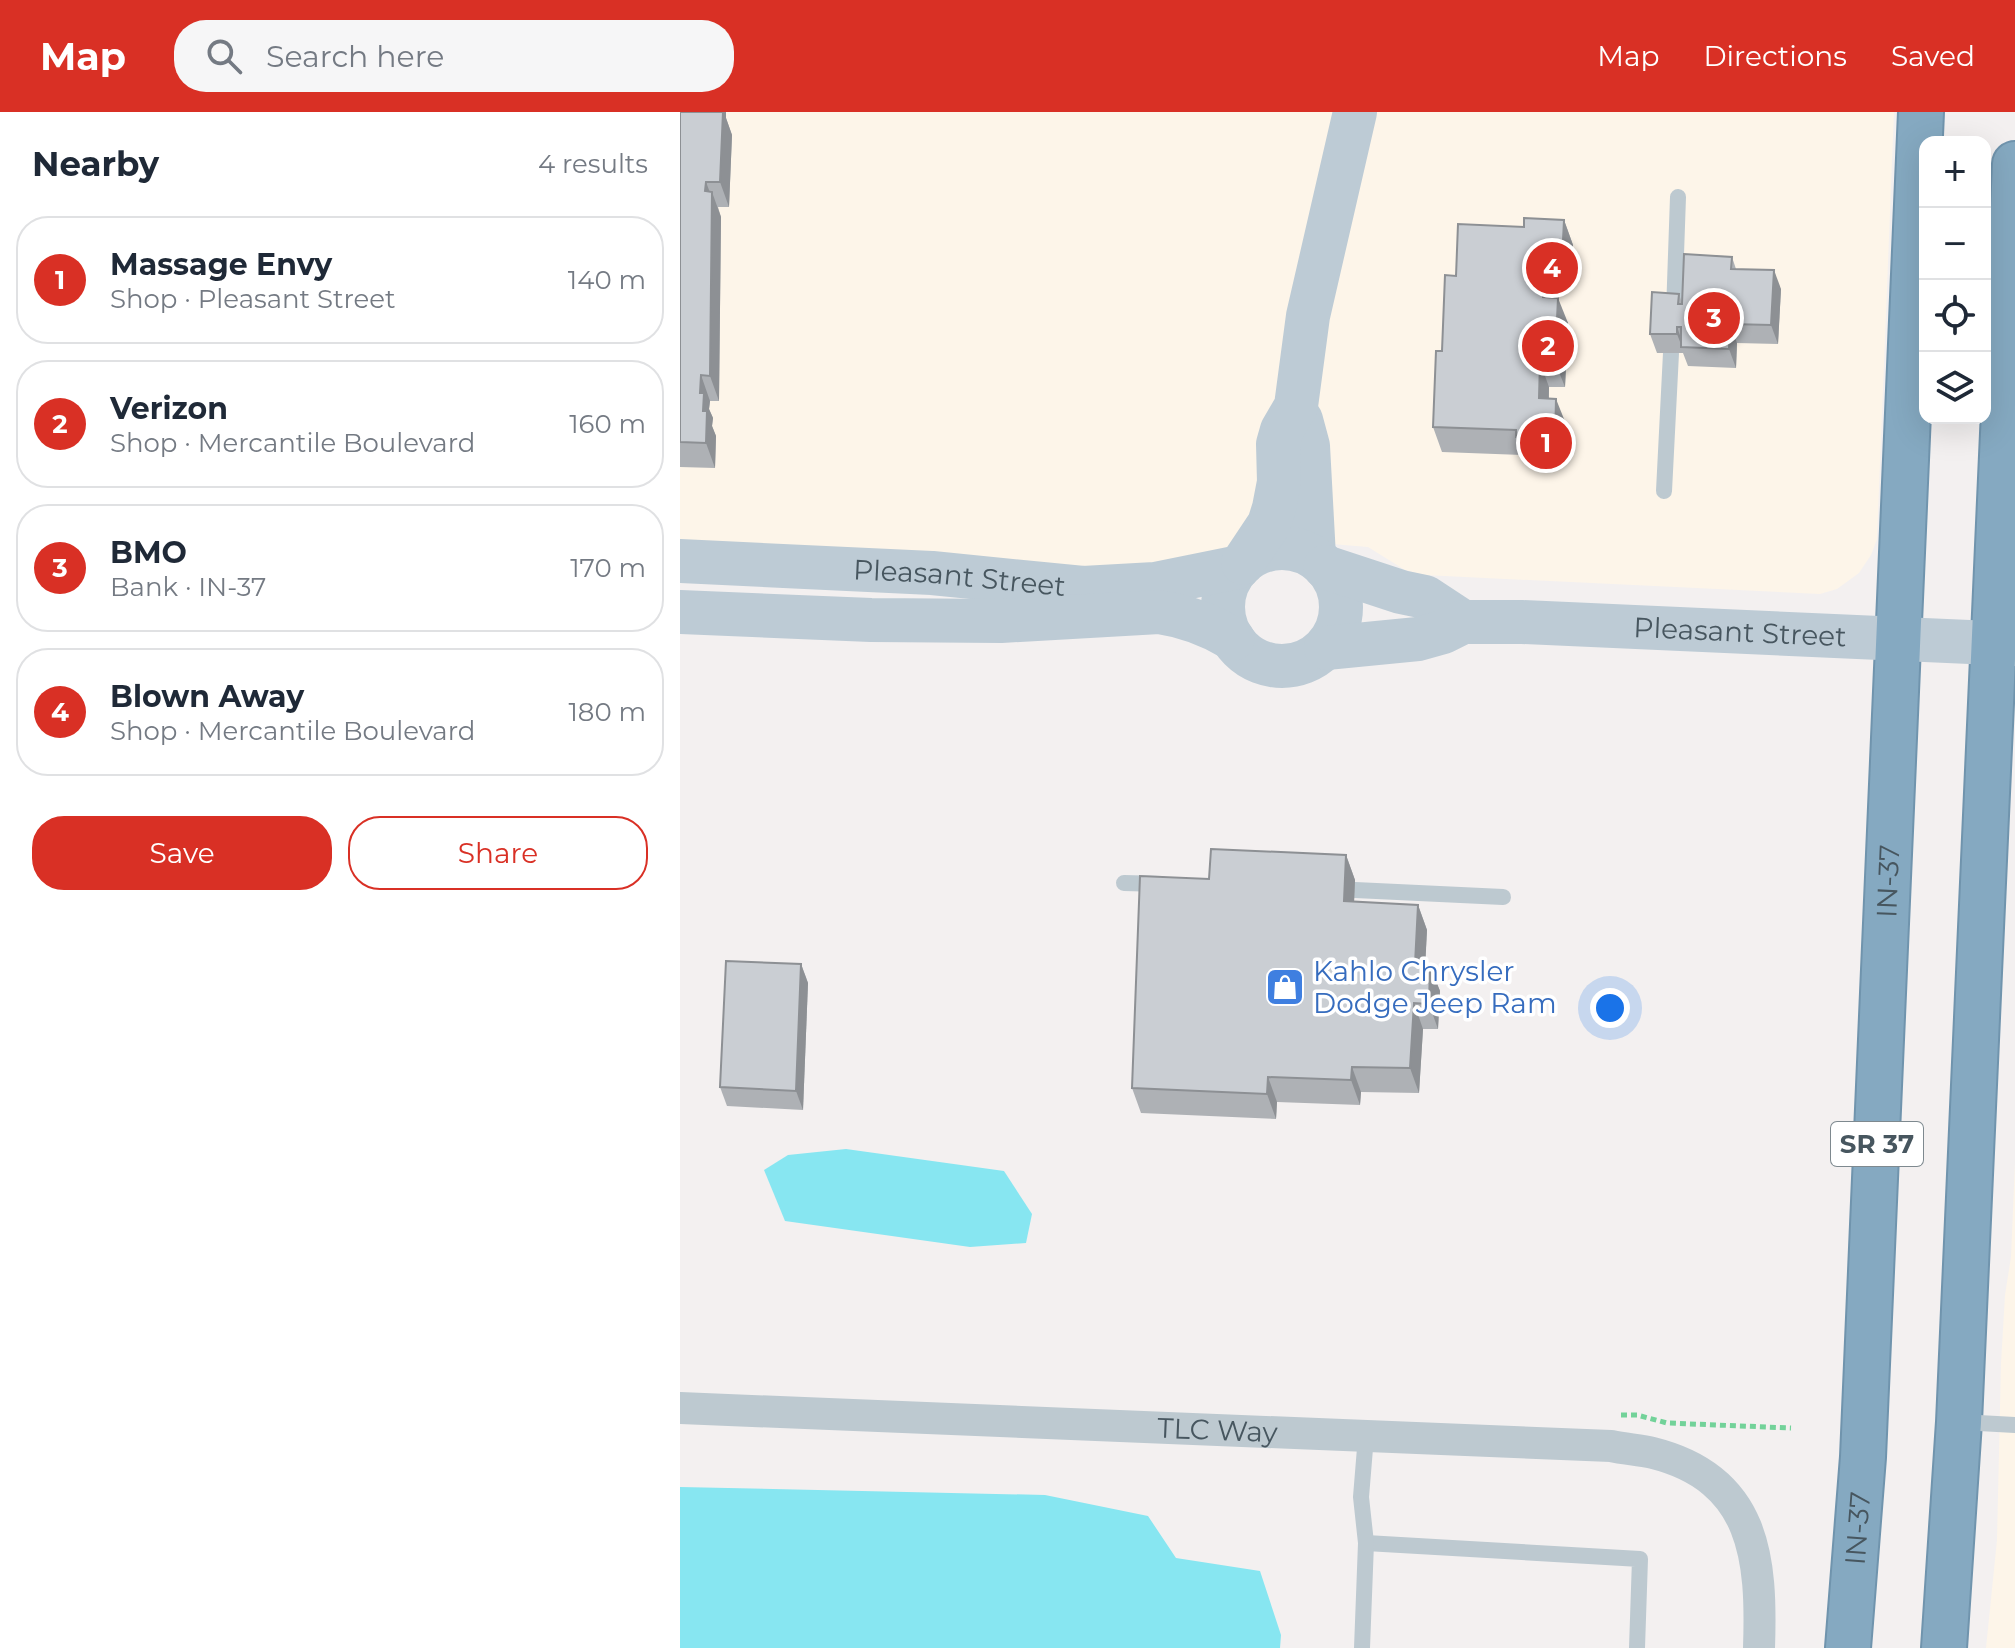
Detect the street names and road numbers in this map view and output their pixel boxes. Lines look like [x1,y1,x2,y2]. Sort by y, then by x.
street label: Pleasant Street [852,552,1067,603]
street label: Pleasant Street [1633,610,1847,653]
street label: IN-37 [1869,844,1906,918]
road number: SR 37 [1831,1122,1923,1166]
street label: TLC Way [1157,1411,1279,1449]
street label: IN-37 [1838,1490,1877,1566]

